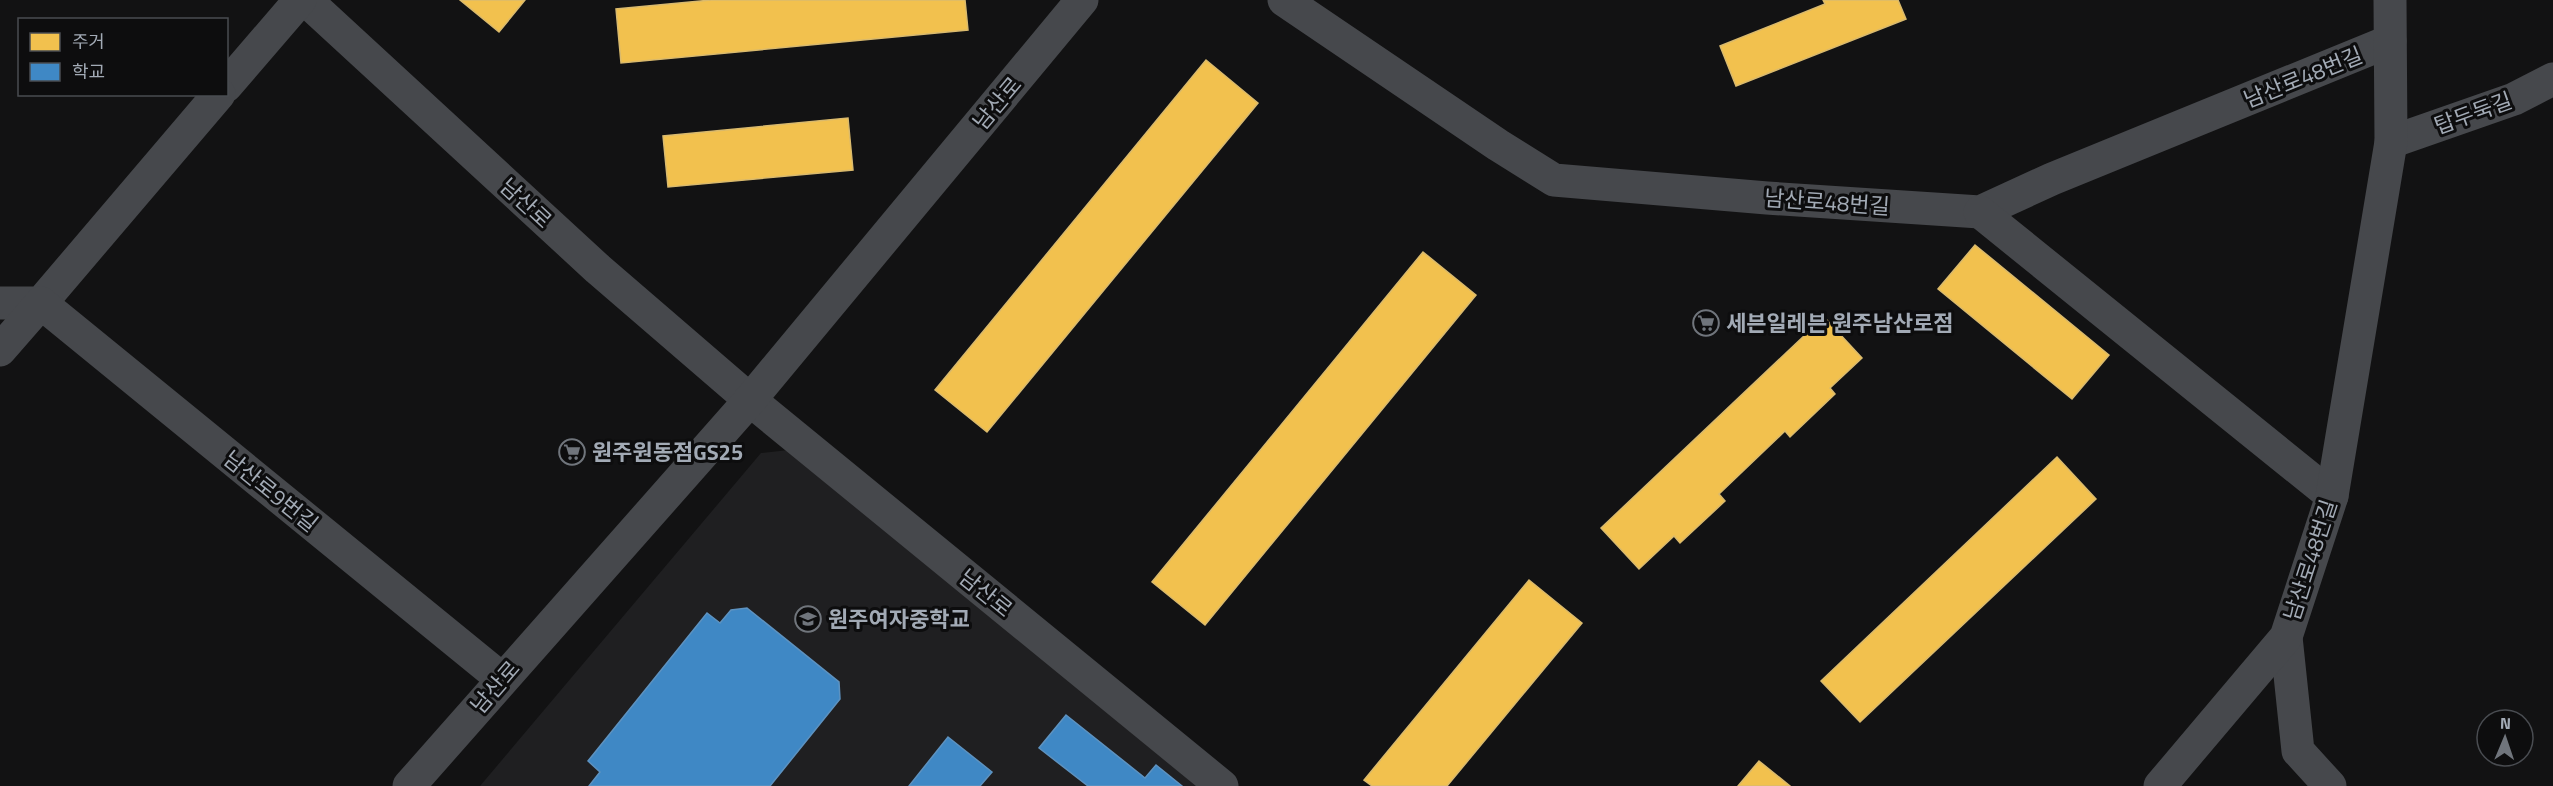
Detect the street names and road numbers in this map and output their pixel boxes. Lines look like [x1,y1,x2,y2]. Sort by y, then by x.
street label: 남산로48번길 [2238,38,2368,116]
street label: 남산로 [964,69,1030,137]
street label: 탑두둑길 [2429,83,2517,143]
street label: 남산로 [492,170,560,236]
street label: 남산로48번길 [1763,181,1891,223]
street label: 남산로9번길 [216,442,326,540]
street label: 남산로48번길 [2274,495,2346,625]
street label: 남산로 [952,561,1020,625]
street label: 남산로 [462,653,528,721]

